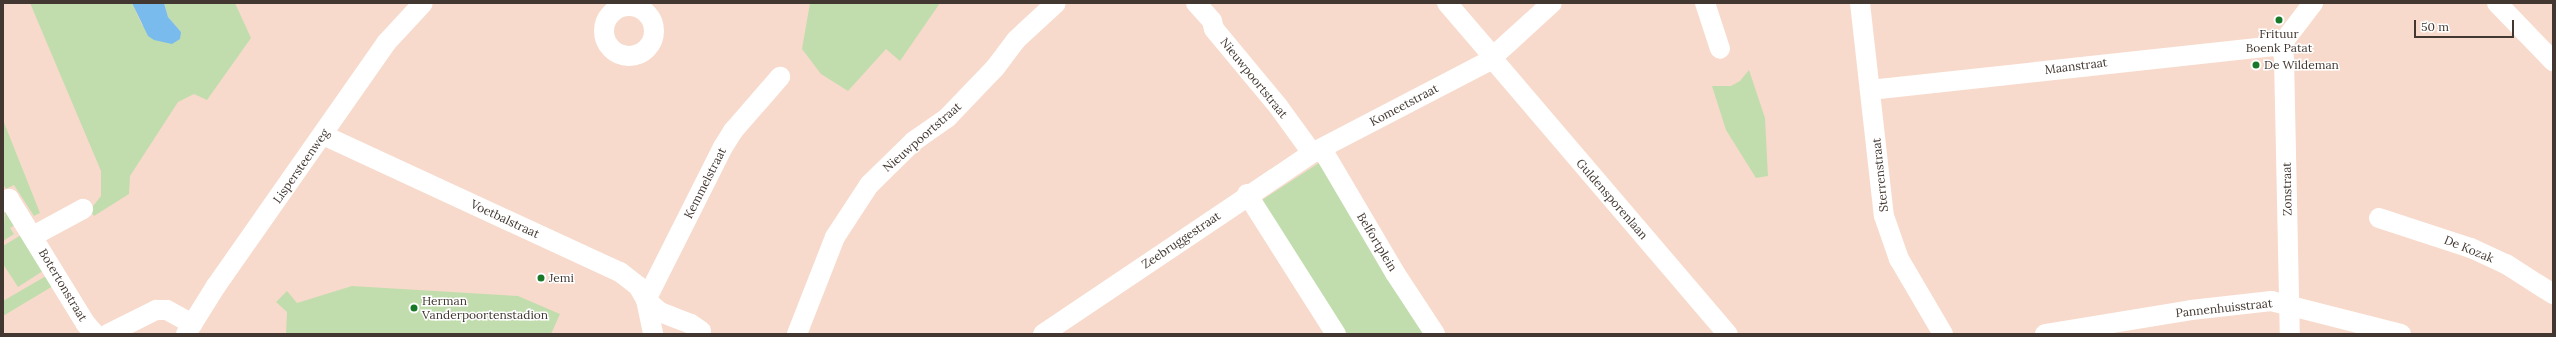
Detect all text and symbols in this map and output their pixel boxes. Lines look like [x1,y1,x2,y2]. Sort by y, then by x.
scale bar [2416,12,2516,38]
marker: Frituur Boenk Patat [2274,15,2284,25]
text: 50 m [2421,19,2449,34]
place label: Frituur Boenk Patat [2246,27,2312,55]
street label: Nieuwpoortstraat [1217,35,1291,121]
street label: Maanstraat [2044,55,2108,77]
place label: De Wildeman [2264,58,2339,72]
marker: De Wildeman [2251,60,2261,70]
street label: Komeetstraat [1367,81,1441,129]
street label: Nieuwpoortstraat [880,99,964,175]
street label: Lispersteenweg [270,126,332,206]
street label: Sterrenstraat [1869,137,1891,213]
street label: Kemmelstraat [681,145,729,221]
street label: Guldensporenlaan [1573,156,1651,242]
street label: Zonstraat [2279,162,2295,216]
street label: Voetbalstraat [468,197,542,241]
street label: Zeebruggestraat [1139,208,1223,272]
street label: Belfortplein [1354,210,1400,274]
street label: De Kozak [2442,233,2496,265]
street label: Botertonstraat [36,246,90,324]
place label: Jemi [549,271,574,285]
marker: Jemi [536,273,546,283]
place label: Herman Vanderpoortenstadion [422,294,548,322]
street label: Pannenhuisstraat [2175,296,2273,320]
marker: Herman Vanderpoortenstadion [409,303,419,313]

